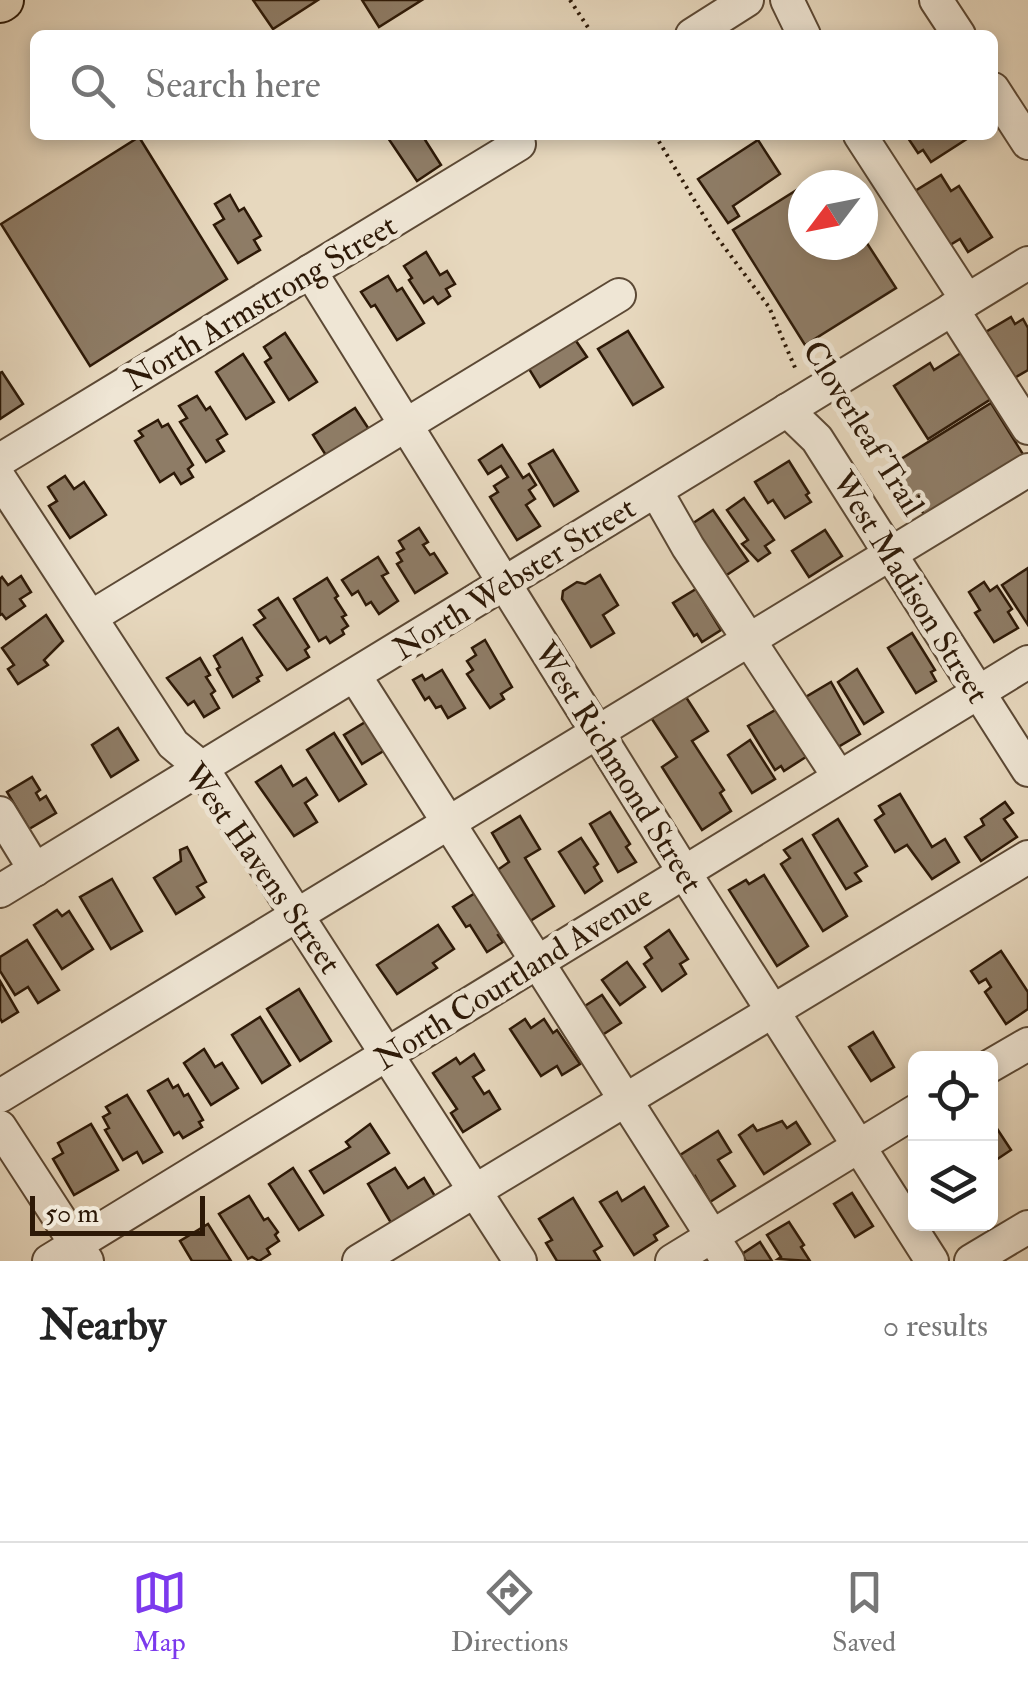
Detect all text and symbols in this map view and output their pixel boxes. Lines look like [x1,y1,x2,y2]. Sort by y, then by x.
search box [30,30,998,140]
icon: search [65,58,120,113]
text: Search here [145,61,321,109]
north arrow [788,170,878,260]
street label: North Armstrong Street [117,206,404,400]
street label: Cloverleaf Trail [793,334,933,524]
street label: West Madison Street [822,463,998,711]
street label: North Webster Street [386,488,643,670]
street label: West Richmond Street [524,634,711,900]
street label: West Havens Street [174,755,350,982]
street label: North Courtland Avenue [367,876,660,1080]
map controls [908,1051,998,1231]
button: locate [908,1051,998,1141]
button: layers [908,1141,998,1231]
scale bar [30,1191,205,1236]
text: 50 m [45,1196,99,1231]
text: Nearby [40,1300,166,1352]
text: 0 results [883,1306,988,1346]
tab: Map [132,1565,187,1660]
tab: Directions [451,1565,568,1660]
tab: Saved [832,1565,896,1660]

